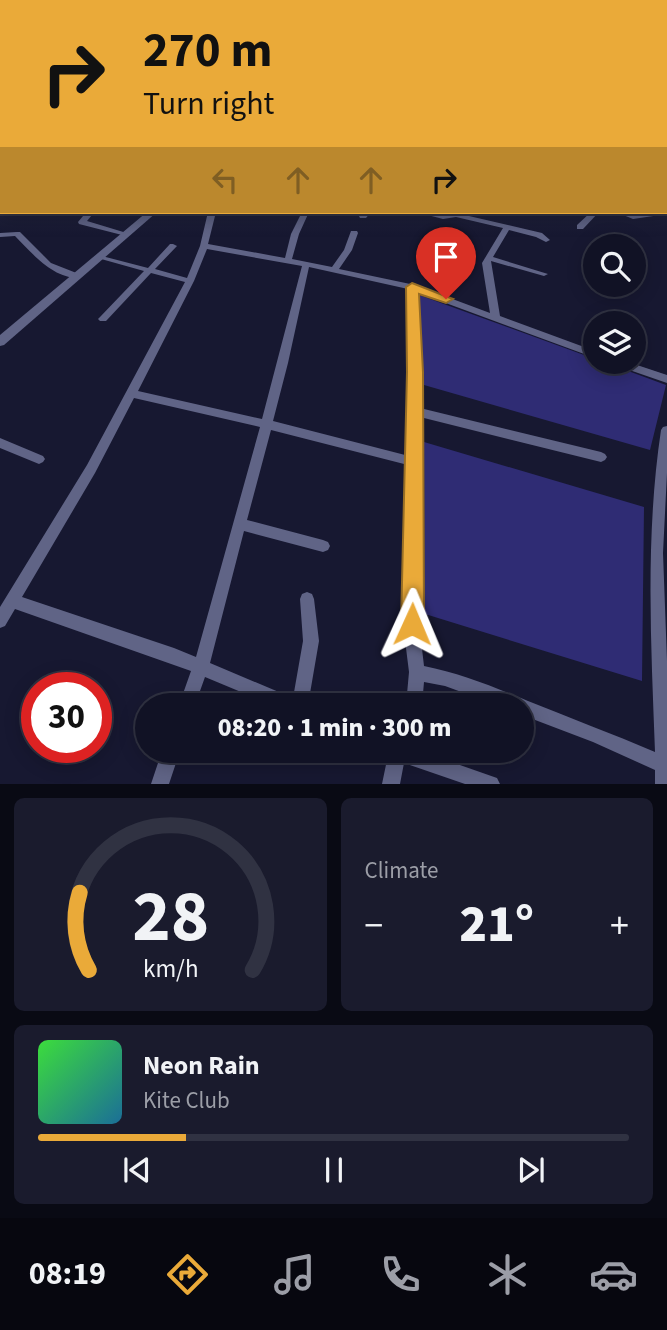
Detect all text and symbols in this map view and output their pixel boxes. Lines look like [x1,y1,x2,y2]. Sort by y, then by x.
text: 270 m [143,16,272,86]
icon: right [28,28,119,119]
text: Turn right [143,81,274,127]
icon: left [206,161,244,199]
icon: ahead [279,161,317,199]
icon: ahead [352,161,390,199]
icon: right [425,161,463,199]
pin [416,227,476,299]
map controls [583,234,646,374]
button: search [583,234,646,297]
icon: arrive [427,238,465,276]
button: layers [583,311,646,374]
position arrow [375,587,449,661]
speed limit sign: 30 [21,672,112,763]
text: 08:20 · 1 min · 300 m [218,709,451,746]
text: Climate [365,854,438,887]
text: 28 [132,866,209,970]
text: 21° [459,888,534,962]
text: − [365,899,383,953]
text: + [610,899,629,953]
text: km/h [143,951,198,987]
text: Neon Rain [143,1047,260,1084]
text: Kite Club [143,1084,230,1117]
icon: previous [118,1151,156,1189]
icon: pause [315,1151,353,1189]
icon: next [512,1151,550,1189]
icon: directions [163,1250,212,1299]
icon: music [270,1250,319,1299]
icon: phone [376,1250,425,1299]
icon: climate [483,1250,532,1299]
icon: car [589,1250,638,1299]
text: 08:19 [29,1251,106,1297]

